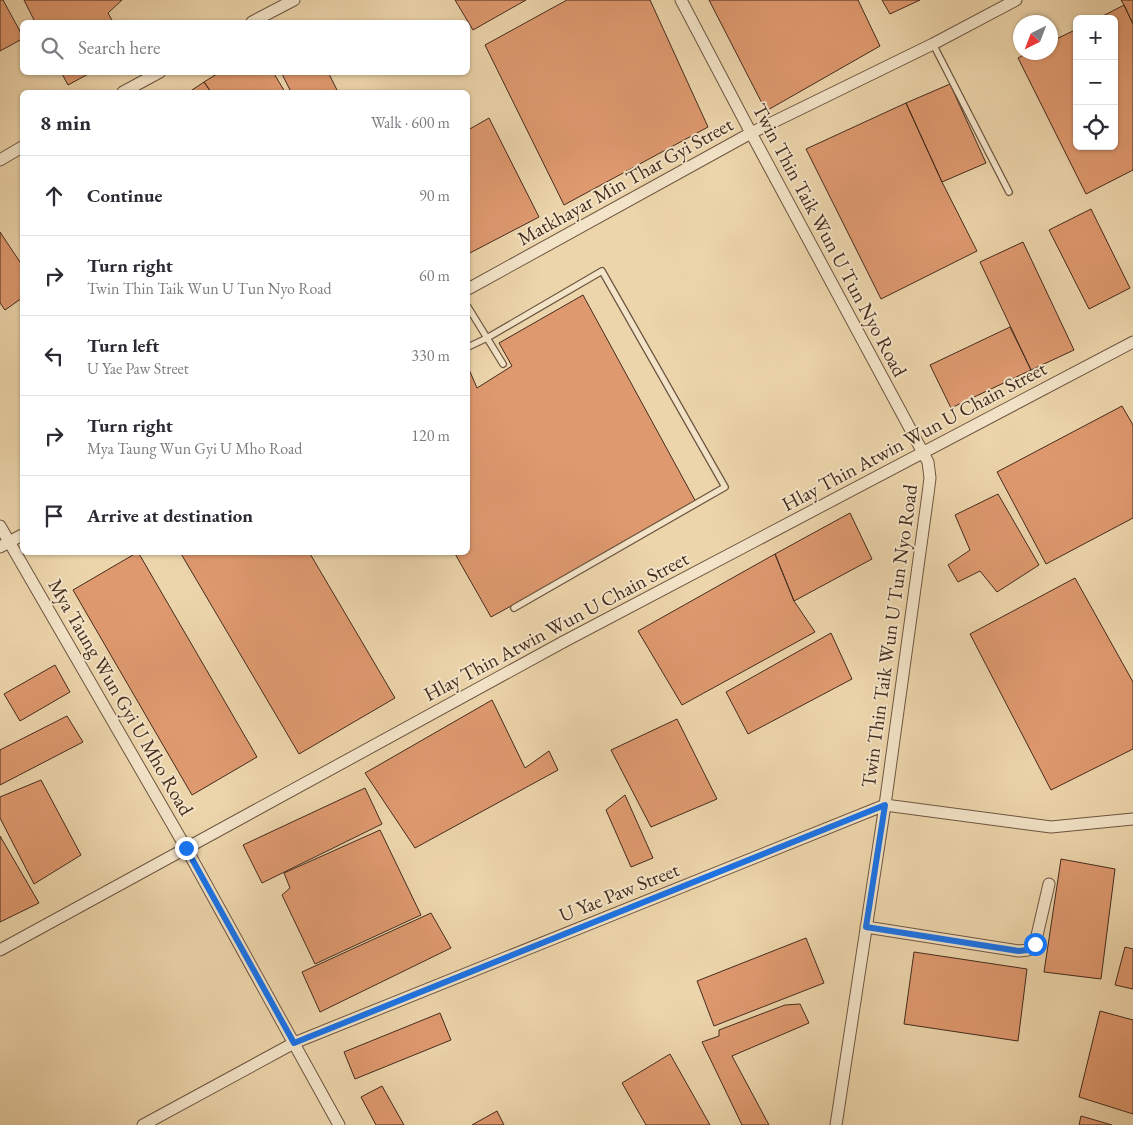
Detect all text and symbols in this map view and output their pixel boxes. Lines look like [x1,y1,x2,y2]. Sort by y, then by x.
north arrow [1013,15,1058,60]
map controls [1073,15,1118,150]
button: + [1073,15,1118,60]
search box [20,20,470,75]
icon: search [38,34,66,62]
text: Search here [78,35,160,60]
button: − [1073,60,1118,105]
street label: Twin Thin Taik Wun U Tun Nyo Road [747,99,914,382]
button: locate [1073,105,1118,150]
text: 8 min [40,109,91,136]
street label: Matkhayar Min Thar Gyi Street [513,111,738,251]
text: Walk · 600 m [371,112,450,133]
icon: ahead [40,182,68,210]
text: Continue [87,183,162,208]
text: 90 m [419,185,450,206]
text: Turn right [87,253,173,278]
icon: right [40,262,68,290]
text: 60 m [419,265,450,286]
text: Twin Thin Taik Wun U Tun Nyo Road [87,278,332,299]
text: Turn left [87,333,159,358]
icon: left [40,342,68,370]
text: 330 m [411,345,450,366]
street label: Hlay Thin Atwin Wun U Chain Street [777,355,1051,517]
text: U Yae Paw Street [87,358,189,379]
text: Turn right [87,413,173,438]
icon: right [40,422,68,450]
text: 120 m [411,425,450,446]
text: Mya Taung Wun Gyi U Mho Road [87,438,302,459]
street label: Twin Thin Taik Wun U Tun Nyo Road [855,482,923,789]
icon: arrive [40,502,68,530]
text: Arrive at destination [87,503,253,528]
street label: Hlay Thin Atwin Wun U Chain Street [419,545,693,707]
street label: Mya Taung Wun Gyi U Mho Road [42,574,200,821]
route end [175,837,198,860]
street label: U Yae Paw Street [555,856,684,928]
route start [1024,933,1047,956]

